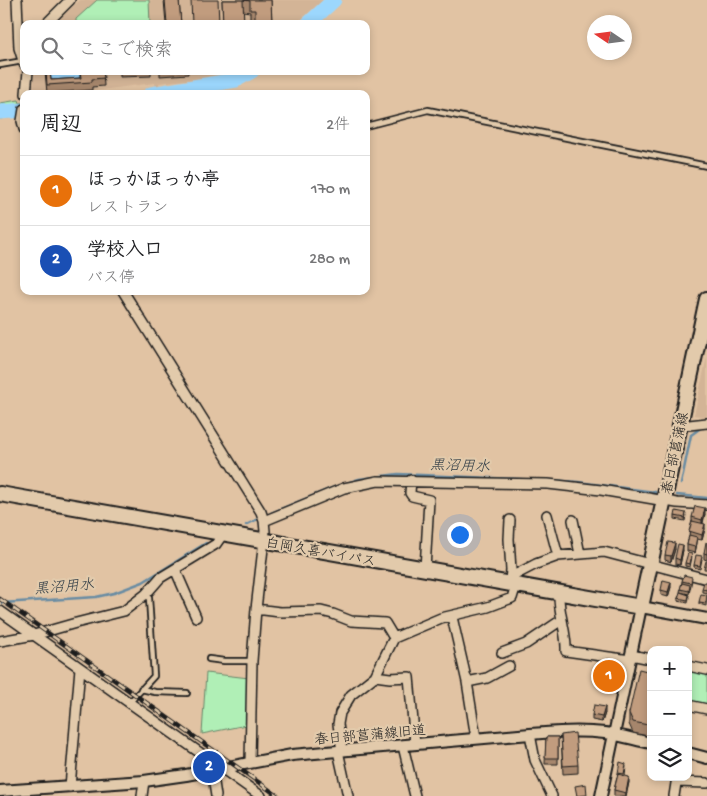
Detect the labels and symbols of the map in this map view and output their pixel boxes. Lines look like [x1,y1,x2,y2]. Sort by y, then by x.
north arrow [587,15,632,60]
street label: 春日部菖蒲線 [658,410,693,496]
water label: 黒沼用水 [430,457,490,477]
your location [447,522,473,548]
street label: 白岡久喜バイパス [264,534,377,572]
water label: 黒沼用水 [33,576,95,600]
pin: 1 [593,657,625,695]
street label: 春日部菖蒲線旧道 [314,722,427,750]
pin: 2 [193,748,225,786]

